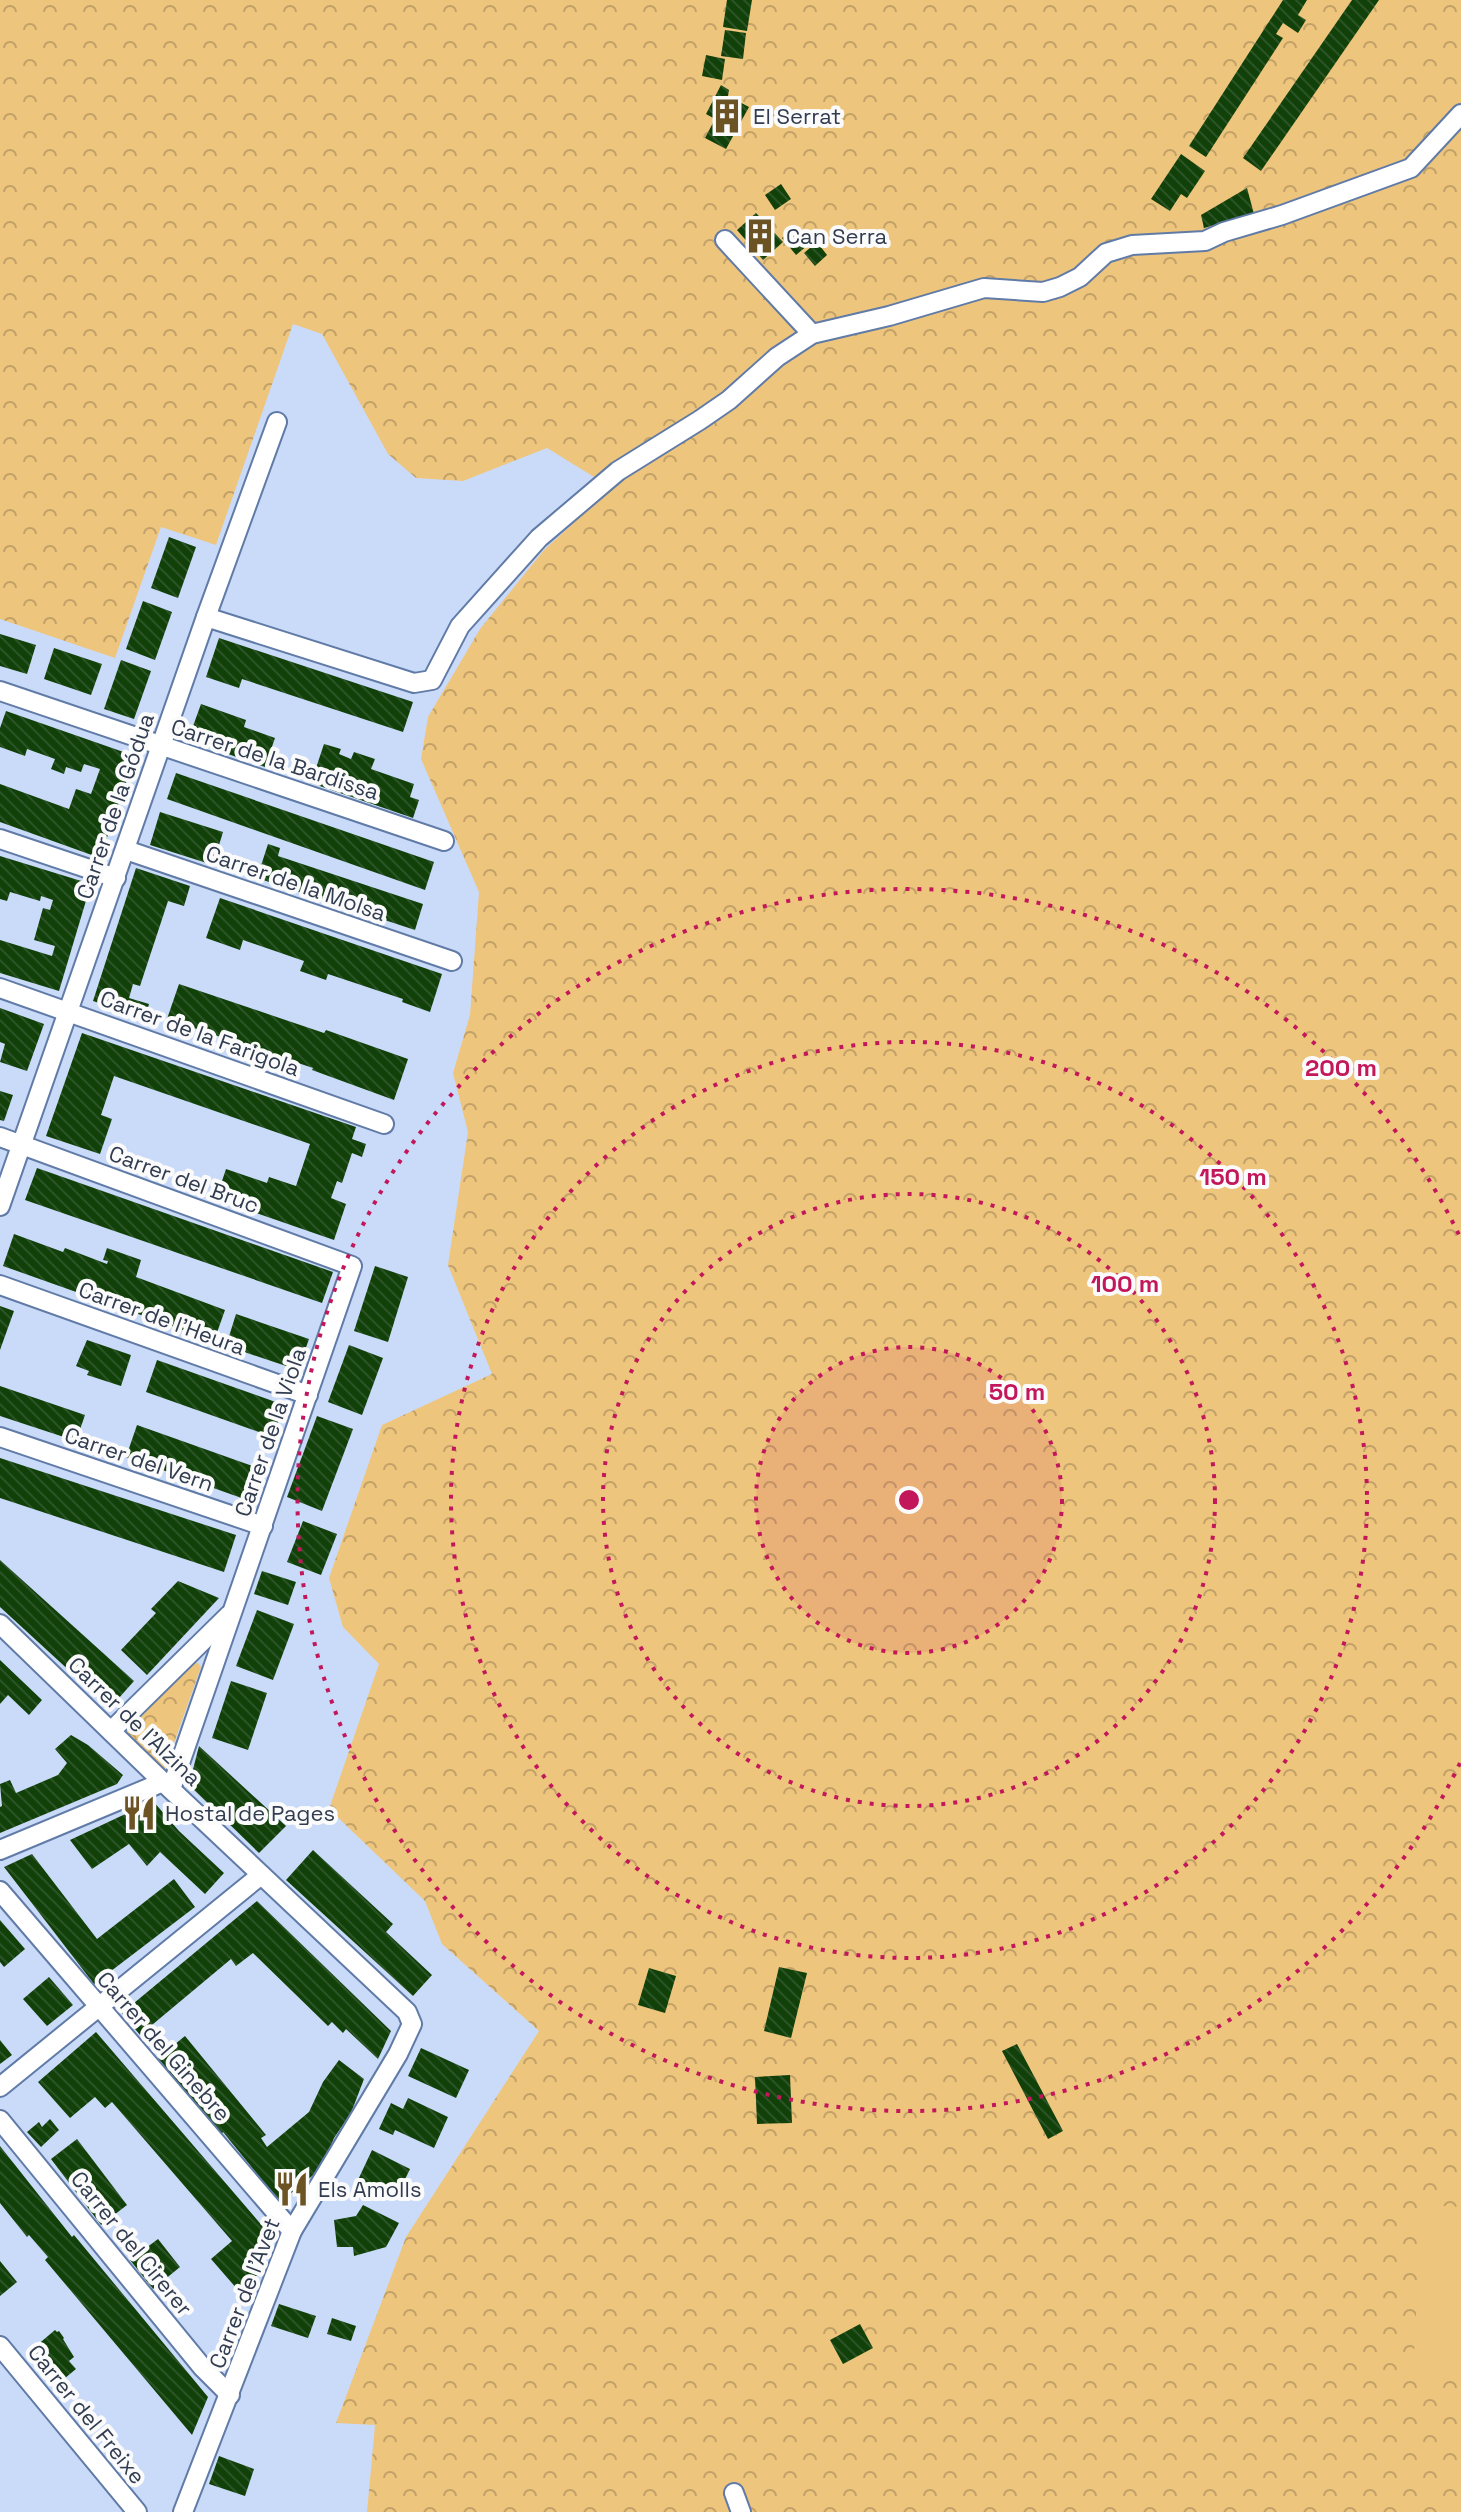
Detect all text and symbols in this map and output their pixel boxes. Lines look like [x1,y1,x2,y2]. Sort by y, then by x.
building icon: El Serrat [708,97,746,135]
place label: El Serrat [753,102,841,130]
building icon: Can Serra [741,217,779,255]
place label: Can Serra [786,222,888,250]
street label: Carrer de la Gódua [70,709,160,903]
street label: Carrer de la Bardissa [168,712,383,806]
street label: Carrer de la Molsa [202,839,390,927]
street label: Carrer de la Farigola [96,984,304,1082]
text: 200 m [1305,1052,1377,1083]
street label: Carrer del Bruc [105,1139,263,1219]
text: 150 m [1199,1161,1267,1192]
text: 100 m [1091,1268,1159,1299]
street label: Carrer de l'Heura [75,1275,249,1361]
street label: Carrer de la Viola [228,1344,312,1520]
text: 50 m [989,1376,1045,1407]
street label: Carrer del Vern [61,1420,217,1498]
centre of rings [895,1486,923,1514]
street label: Carrer de l'Alzina [63,1650,208,1792]
restaurant icon: Hostal de Pages [120,1794,158,1832]
place label: Hostal de Pages [165,1799,335,1827]
street label: Carrer del Ginebre [91,1965,237,2127]
street label: Carrer del Cirerer [65,2165,199,2321]
restaurant icon: Els Amolls [273,2170,311,2208]
place label: Els Amolls [318,2175,421,2203]
street label: Carrer de l'Avet [202,2214,286,2372]
street label: Carrer del Freixe [22,2338,152,2490]

